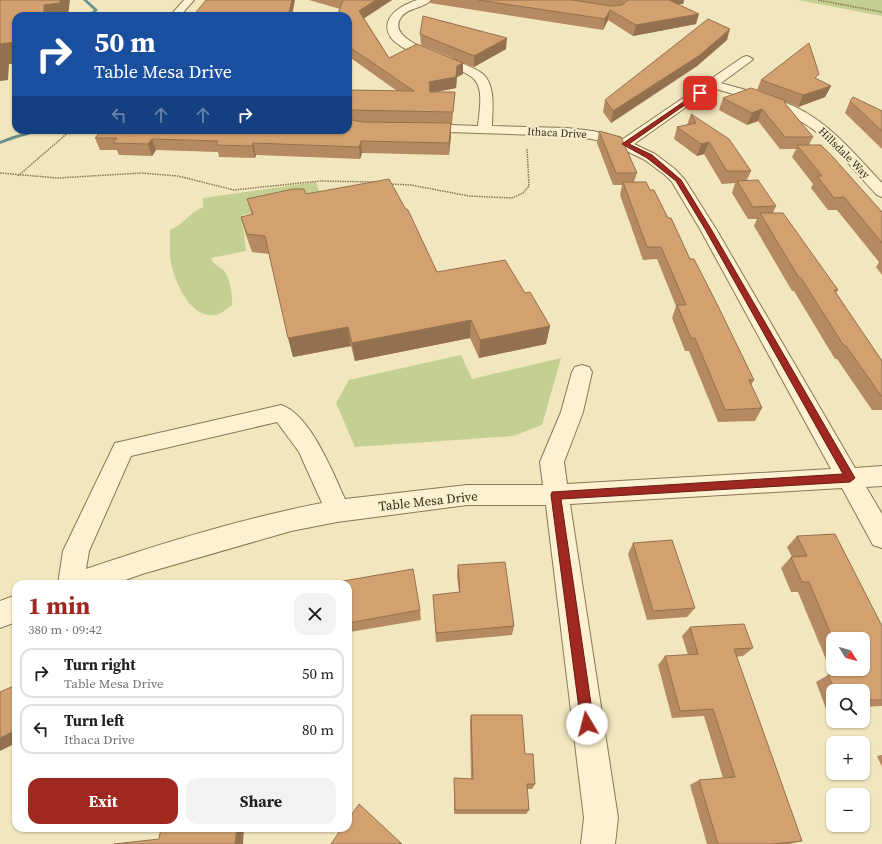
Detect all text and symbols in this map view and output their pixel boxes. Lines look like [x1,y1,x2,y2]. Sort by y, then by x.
text: 50 m [94,23,156,61]
icon: right [28,28,80,80]
text: Table Mesa Drive [94,59,232,84]
pin [683,76,717,110]
icon: arrive [689,82,711,104]
icon: left [108,104,130,126]
icon: ahead [150,104,172,126]
icon: ahead [192,104,214,126]
icon: right [234,104,256,126]
street label: Ithaca Drive [527,124,588,142]
street label: Hillsdale Way [815,124,873,182]
street label: Table Mesa Drive [378,487,479,515]
text: 1 min [28,589,90,622]
button: close [294,593,336,635]
text: 380 m · 09:42 [28,621,102,638]
north arrow [826,632,870,676]
map controls [826,632,870,832]
text: Turn right [64,654,136,675]
icon: right [30,662,52,684]
text: 50 m [302,663,334,684]
text: Table Mesa Drive [64,675,164,692]
button: search [826,684,870,728]
position arrow [566,703,608,745]
text: Turn left [64,710,124,731]
icon: left [30,718,52,740]
text: 80 m [302,719,334,740]
text: Ithaca Drive [64,731,135,748]
button: + [826,736,870,780]
button: Exit [28,778,178,824]
button: Share [186,778,336,824]
button: − [826,788,870,832]

